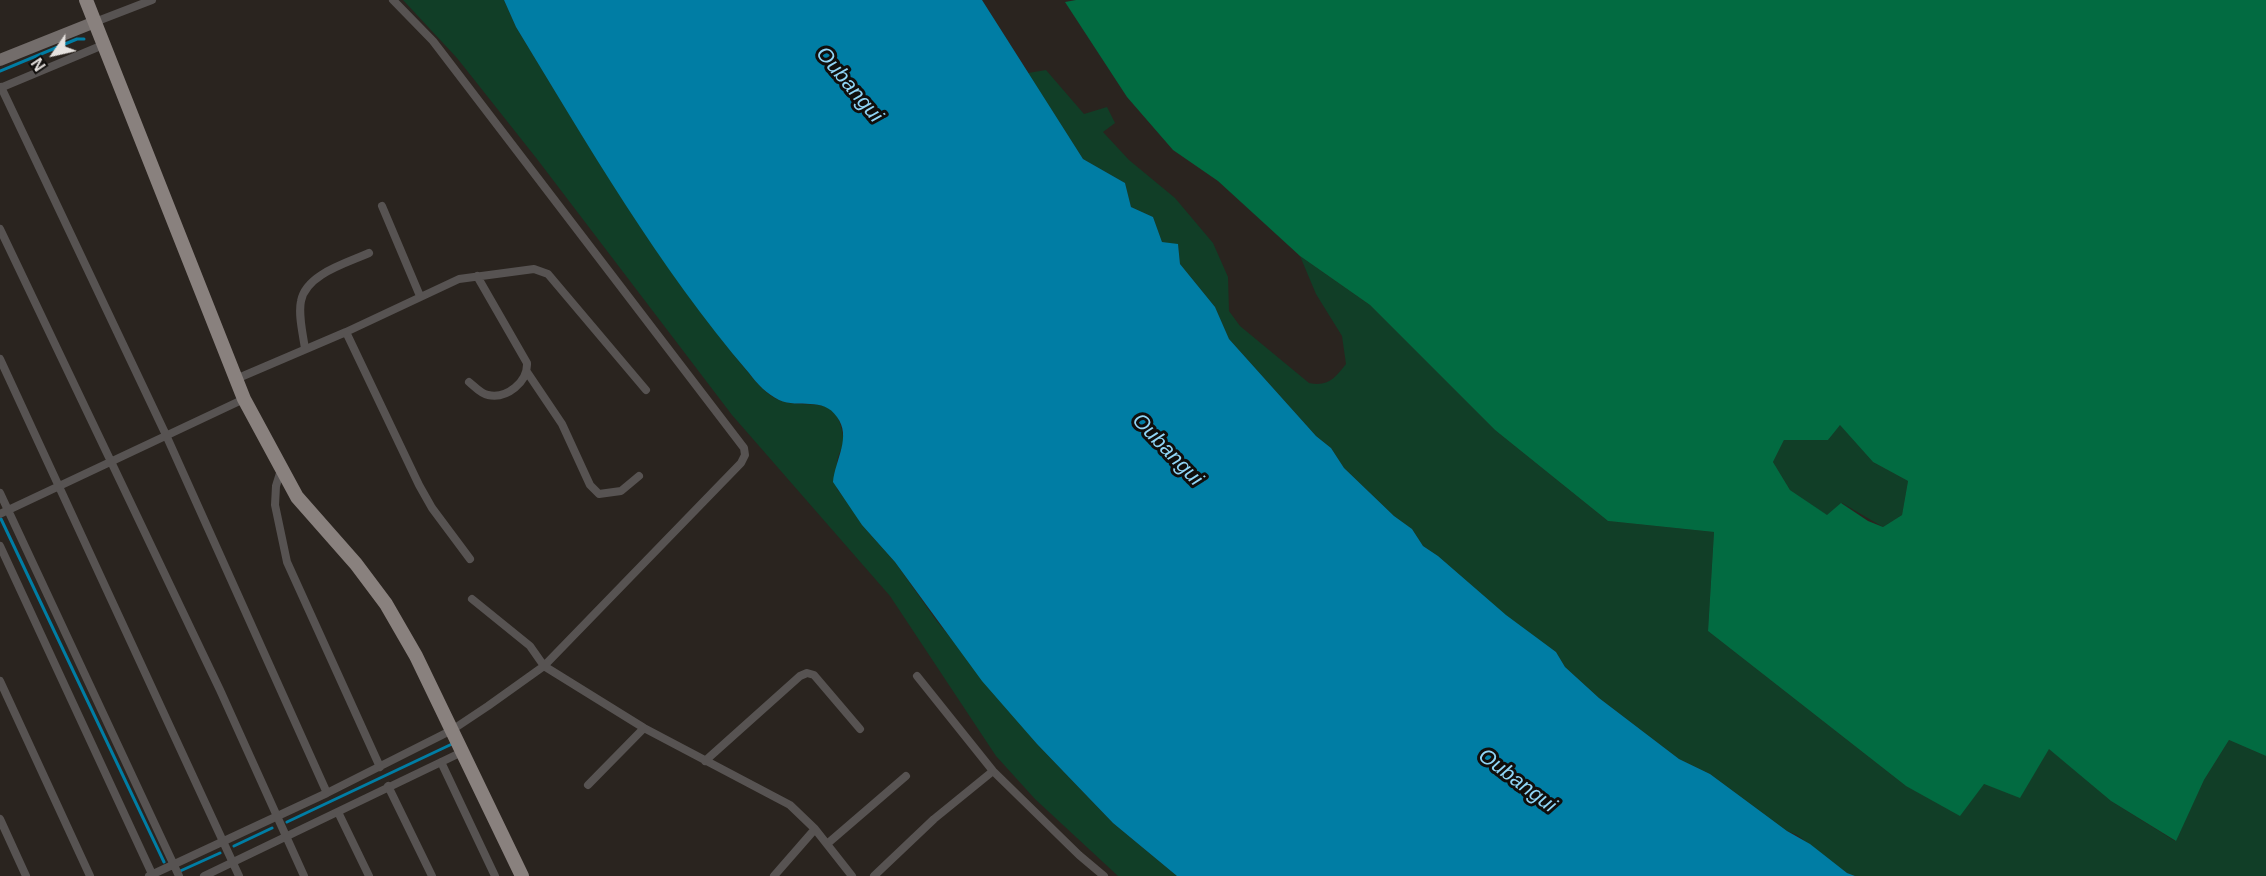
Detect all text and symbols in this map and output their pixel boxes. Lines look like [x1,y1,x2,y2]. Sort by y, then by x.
north arrow [24,24,84,84]
water label: Oubangui [810,42,888,128]
text: N [28,55,49,74]
water label: Oubangui [1126,408,1208,492]
water label: Oubangui [1473,744,1561,818]

